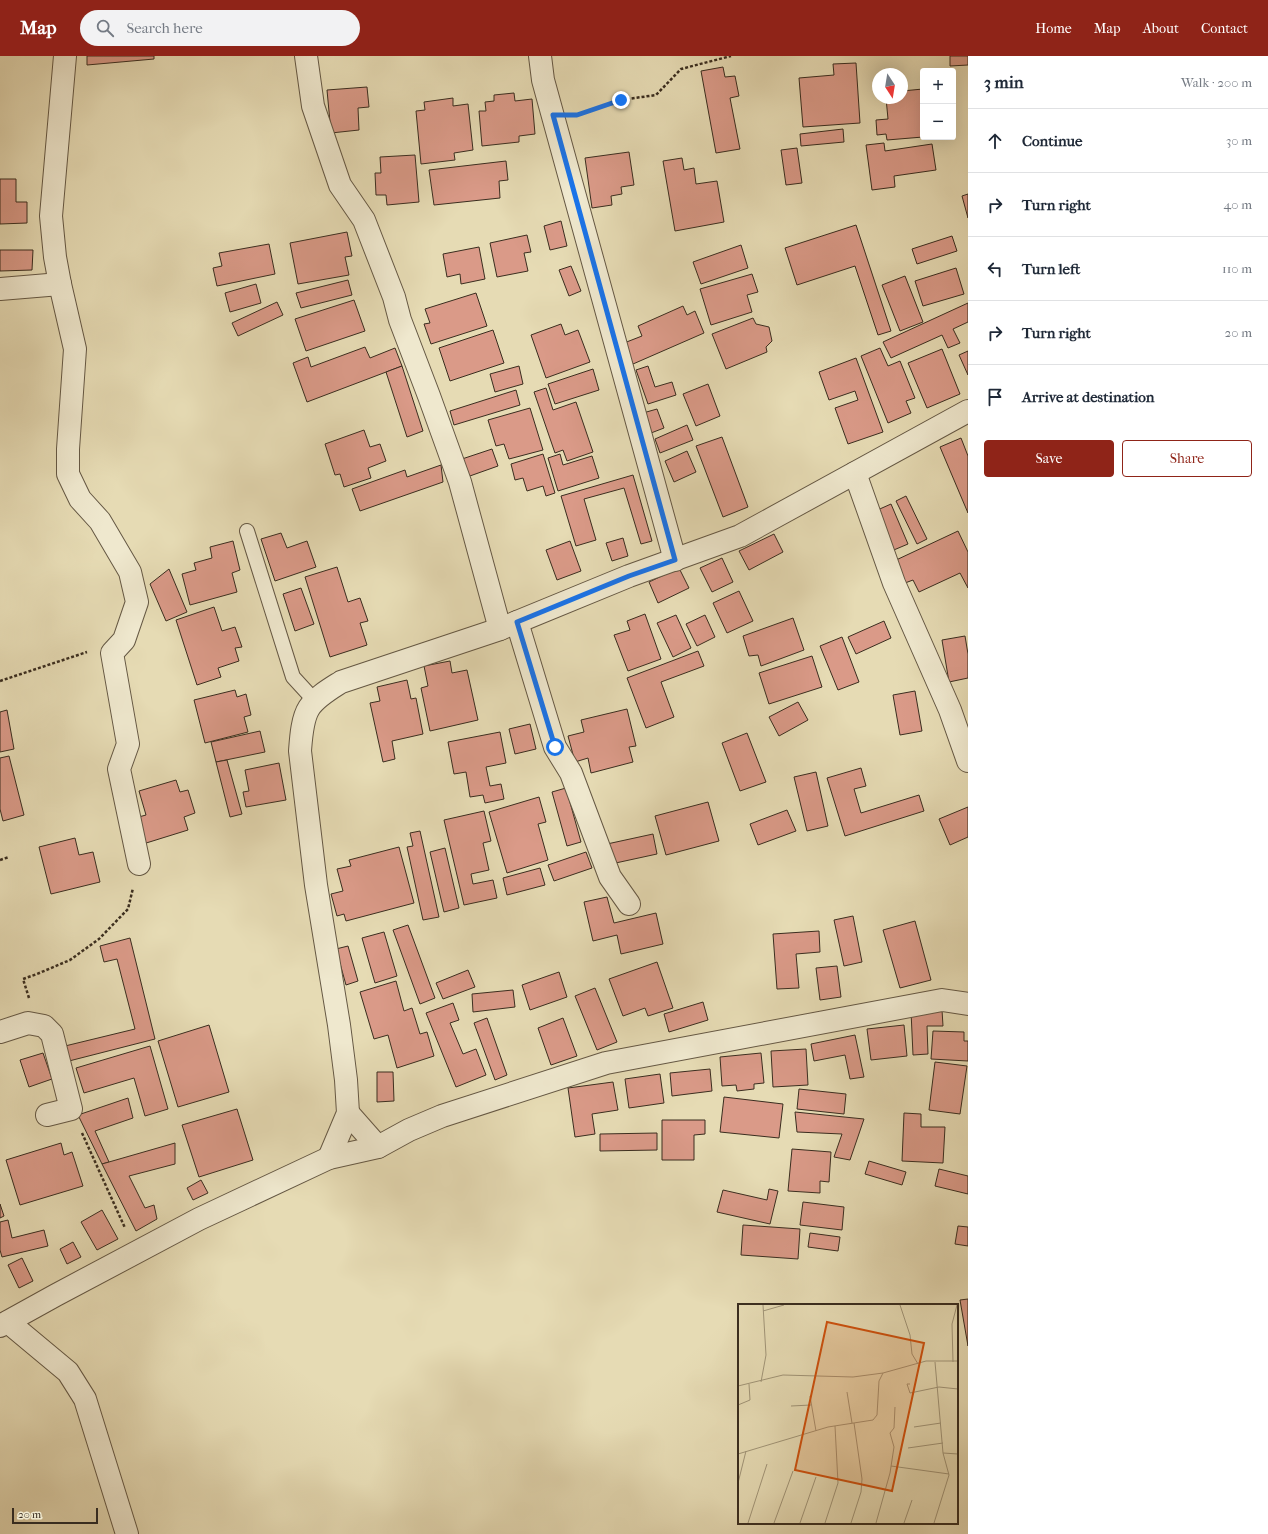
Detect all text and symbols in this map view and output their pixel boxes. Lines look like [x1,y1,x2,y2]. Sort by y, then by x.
search box [80,10,360,46]
text: Map [20,17,56,39]
icon: search [94,17,116,39]
text: Search here [126,19,203,37]
text: Home [1035,20,1072,37]
text: Map [1094,20,1121,37]
text: About [1143,20,1179,37]
text: Contact [1201,20,1248,37]
north arrow [872,68,908,104]
map controls [920,68,956,140]
button: + [920,68,956,104]
text: 3 min [984,72,1024,92]
text: Walk · 200 m [1181,75,1252,90]
route end [612,91,630,109]
button: − [920,104,956,140]
icon: ahead [984,130,1006,152]
text: Continue [1022,132,1082,150]
text: 30 m [1226,133,1252,148]
icon: right [984,194,1006,216]
text: Turn right [1022,196,1091,214]
text: 40 m [1224,197,1252,212]
icon: left [984,258,1006,280]
text: Turn left [1022,260,1080,278]
text: 110 m [1222,261,1252,276]
icon: right [984,322,1006,344]
text: Turn right [1022,324,1091,342]
text: 20 m [1225,325,1252,340]
icon: arrive [984,386,1006,408]
text: Arrive at destination [1022,388,1154,406]
button: Save [984,440,1114,477]
button: Share [1122,440,1252,477]
route start [546,738,564,756]
inset map [738,1304,958,1524]
scale bar [12,1506,98,1525]
text: 20 m [18,1508,41,1521]

